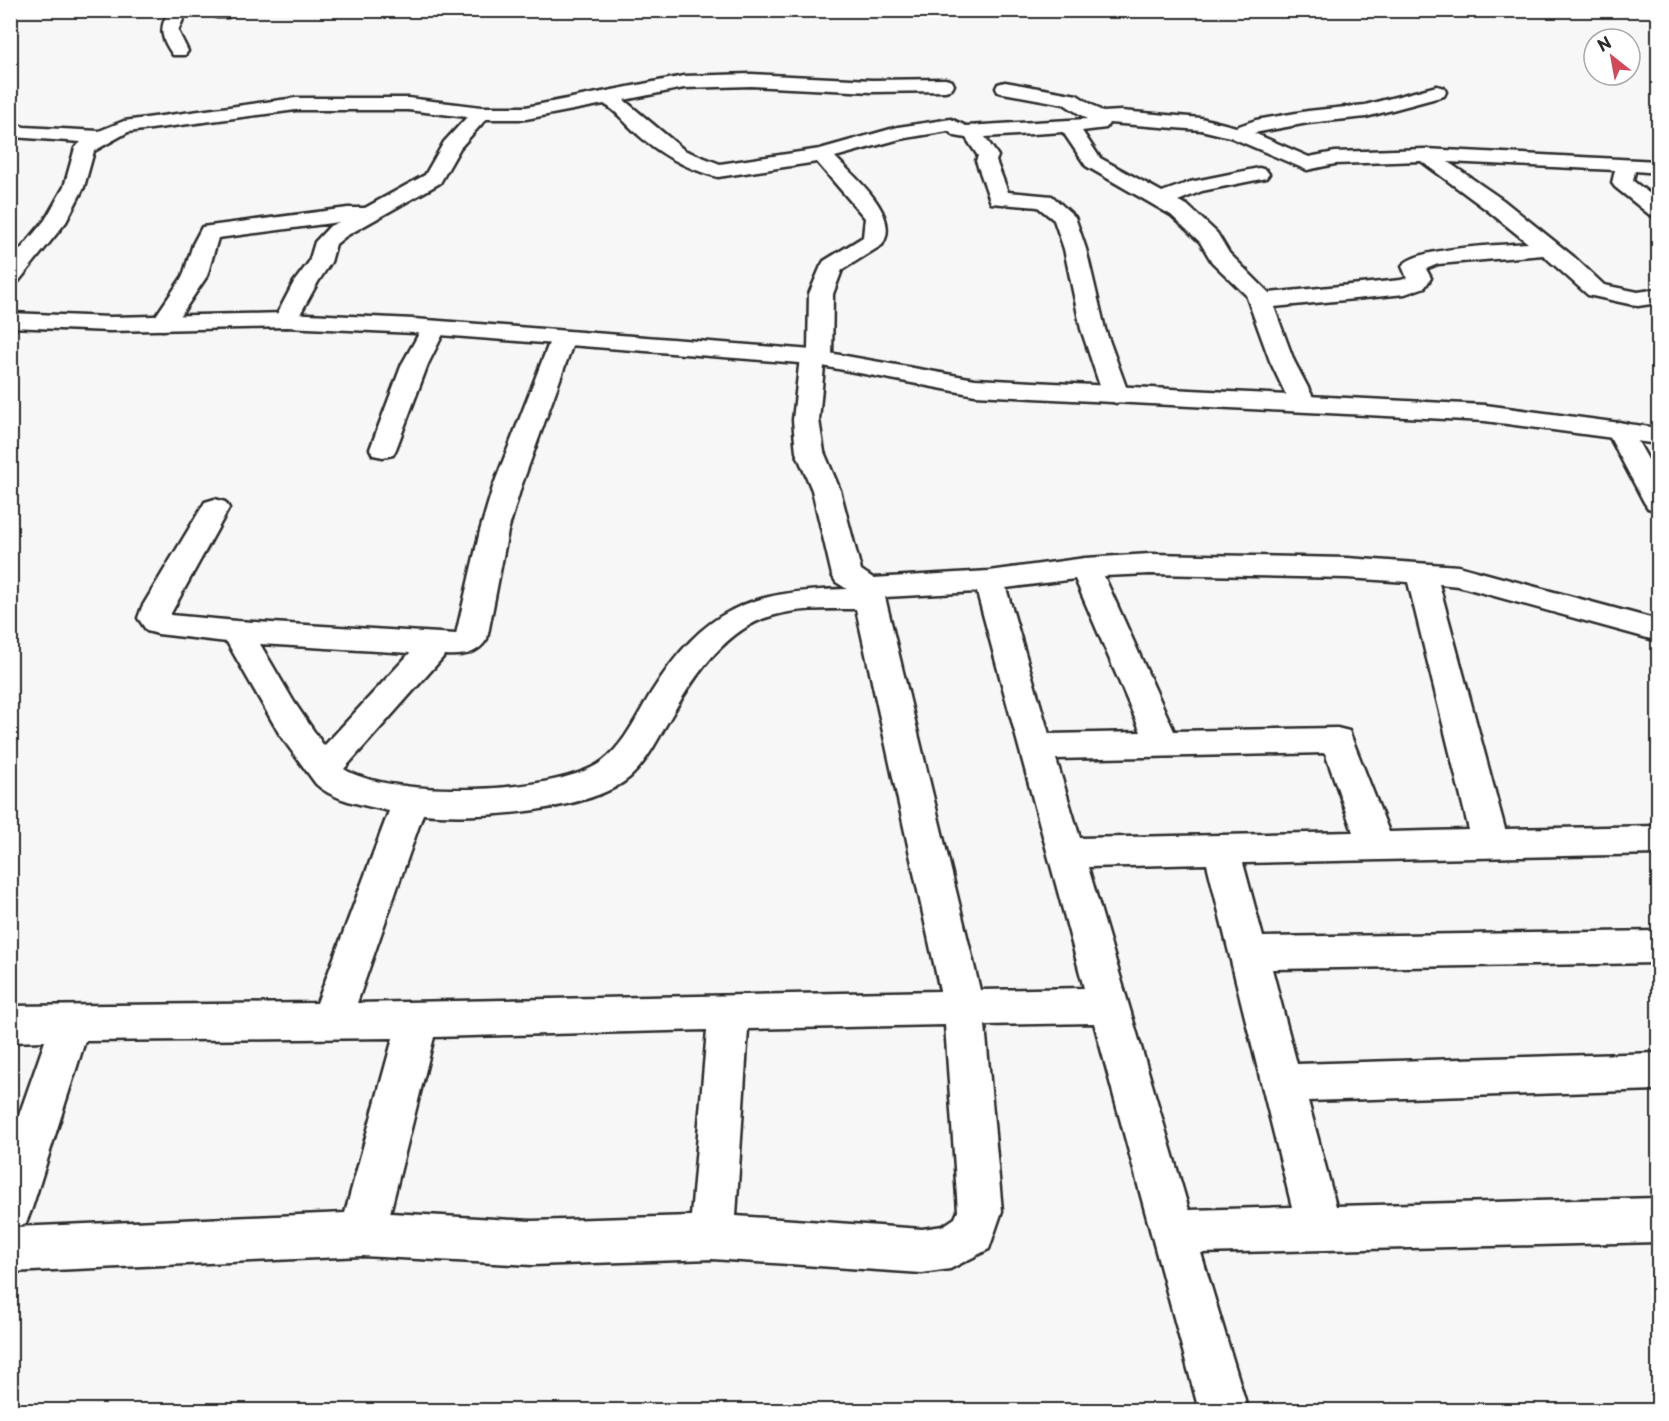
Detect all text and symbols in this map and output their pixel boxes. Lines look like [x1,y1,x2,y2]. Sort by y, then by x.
north arrow [1582,27,1642,87]
text: N [1592,30,1615,57]

